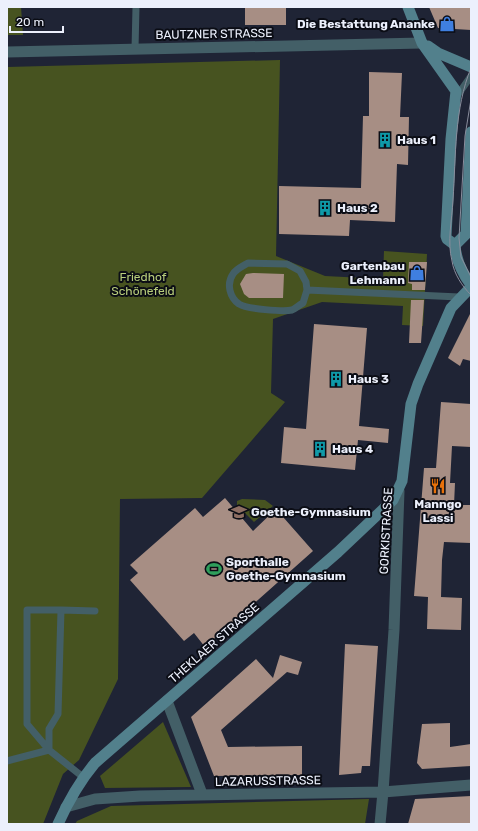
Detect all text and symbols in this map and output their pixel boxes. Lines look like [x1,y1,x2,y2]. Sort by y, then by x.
scale bar [10,8,63,34]
text: 20 m [16,15,44,29]
shop icon: Die Bestattung Ananke [438,15,456,33]
place label: Die Bestattung Ananke [297,17,435,31]
street label: BAUTZNER STRASSE [155,26,273,42]
building icon: Haus 1 [376,131,394,149]
place label: Haus 1 [397,133,436,147]
building icon: Haus 2 [316,199,334,217]
place label: Haus 2 [337,201,378,215]
place label: Gartenbau Lehmann [341,259,405,287]
shop icon: Gartenbau Lehmann [408,264,426,282]
park label: Friedhof Schönefeld [111,270,175,298]
building icon: Haus 3 [327,370,345,388]
place label: Haus 3 [348,372,389,386]
building icon: Haus 4 [311,440,329,458]
place label: Haus 4 [332,442,373,456]
restaurant icon: Manngo Lassi [429,477,447,495]
street label: GORKISTRASSE [377,487,395,575]
place label: Manngo Lassi [414,497,462,525]
school or university icon: Goethe-Gymnasium [230,503,248,521]
place label: Goethe-Gymnasium [251,505,371,519]
place label: Sporthalle Goethe-Gymnasium [226,555,346,583]
sports icon: Sporthalle Goethe-Gymnasium [205,560,223,578]
street label: THEKLAER STRASSE [166,600,262,686]
street label: LAZARUSSTRASSE [215,773,321,789]

